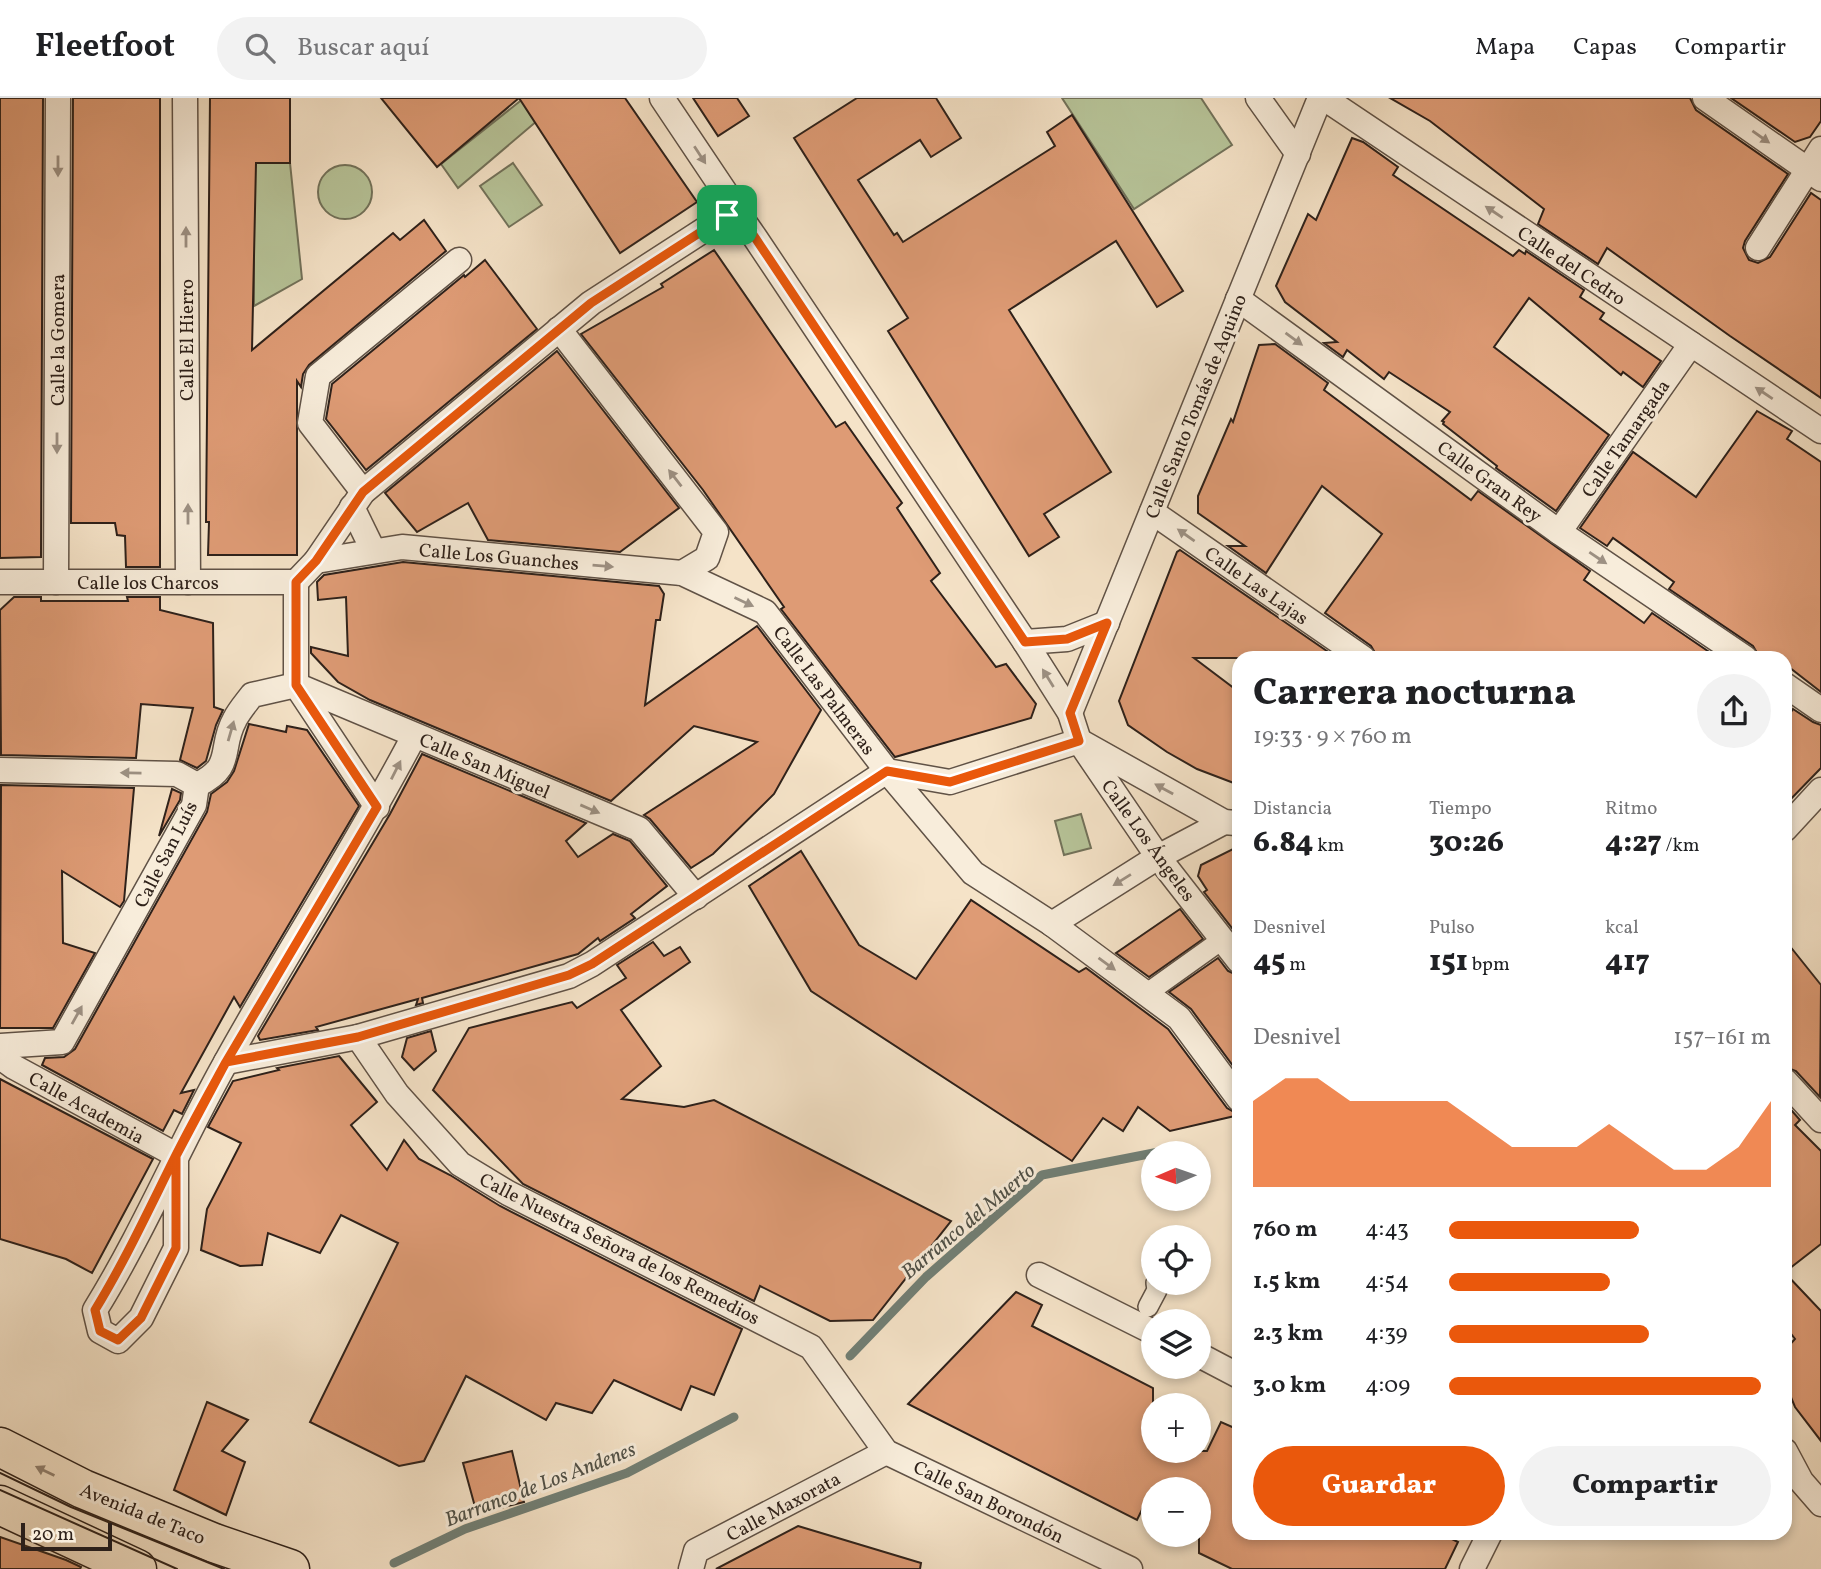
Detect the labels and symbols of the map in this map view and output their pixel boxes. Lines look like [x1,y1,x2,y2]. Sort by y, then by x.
one-way arrow [1752,130,1770,144]
one-way arrow [693,146,707,164]
one-way arrow [52,155,64,177]
pin [697,185,757,245]
one-way arrow [1485,205,1503,219]
street label: Calle del Cedro [1512,221,1630,313]
one-way arrow [180,226,192,248]
street label: Calle la Gomera [46,274,72,406]
street label: Calle El Hierro [175,279,201,401]
street label: Calle Santo Tomás de Aquino [1140,291,1254,523]
one-way arrow [1285,332,1303,346]
street label: Calle Tamargada [1576,375,1677,503]
one-way arrow [1755,386,1773,400]
one-way arrow [51,432,63,454]
street label: Calle Gran Rey [1431,436,1547,530]
one-way arrow [667,469,682,487]
one-way arrow [182,502,194,524]
one-way arrow [1177,528,1195,542]
street label: Calle Los Guanches [418,538,580,578]
street label: Calle Las Lajas [1199,541,1313,632]
one-way arrow [1589,551,1607,565]
one-way arrow [592,560,614,571]
street label: Calle los Charcos [77,571,219,597]
one-way arrow [734,596,754,608]
street label: Calle Las Palmeras [766,621,881,761]
one-way arrow [1041,668,1054,687]
one-way arrow [227,720,237,741]
street label: Calle San Miguel [415,728,554,806]
one-way arrow [391,760,402,780]
one-way arrow [120,767,142,779]
street label: Calle Los Ángeles [1094,775,1201,907]
one-way arrow [1155,783,1174,795]
street label: Calle San Luís [129,797,205,913]
one-way arrow [580,804,601,815]
one-way arrow [1113,873,1132,886]
one-way arrow [1097,957,1116,971]
one-way arrow [71,1005,83,1025]
street label: Calle Academia [23,1066,149,1151]
north arrow [1141,1141,1211,1211]
water label: Barranco del Muerto [896,1157,1043,1287]
street label: Calle Nuestra Señora de los Remedios [474,1168,764,1332]
water label: Barranco de Los Andenes [441,1436,640,1535]
street label: Calle San Borondón [908,1455,1068,1551]
one-way arrow [35,1466,55,1477]
street label: Calle Maxorata [722,1467,846,1549]
street label: Avenida de Taco [76,1478,209,1552]
scale bar [21,1520,112,1552]

